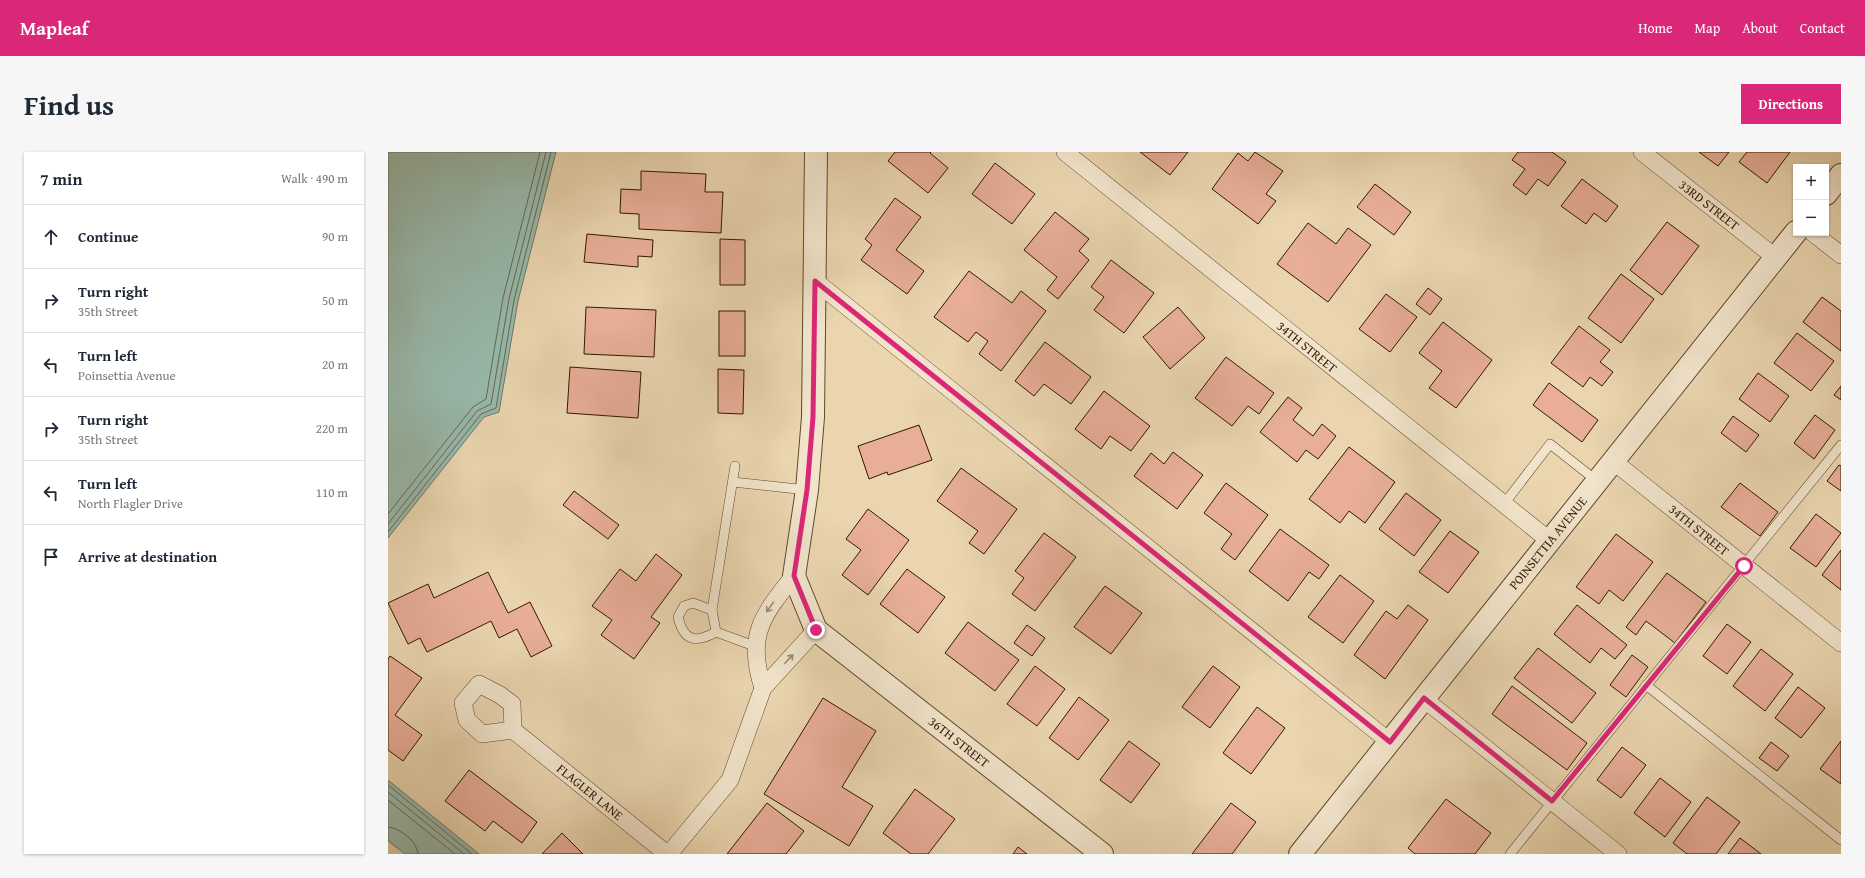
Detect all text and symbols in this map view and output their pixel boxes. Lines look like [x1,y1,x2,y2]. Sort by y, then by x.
text: Mapleaf [20,14,89,42]
text: Home [1638,18,1673,38]
text: Map [1695,18,1720,38]
text: About [1742,18,1778,38]
text: Contact [1800,18,1845,38]
text: Find us [24,84,114,125]
button: Directions [1741,84,1841,124]
map controls [1793,164,1829,236]
button: + [1793,164,1829,200]
text: 7 min [40,166,82,191]
text: Walk · 490 m [281,169,348,188]
street label: 33RD STREET [1675,175,1744,235]
button: − [1793,200,1829,236]
icon: ahead [40,226,62,248]
text: Continue [78,226,139,247]
text: 90 m [322,227,348,246]
text: Turn right [78,281,149,302]
icon: right [40,290,62,312]
text: 50 m [322,291,348,310]
text: 35th Street [78,302,138,321]
street label: 34TH STREET [1273,317,1342,378]
text: Turn left [78,345,137,366]
icon: left [40,354,62,376]
text: 20 m [322,355,348,374]
text: Poinsettia Avenue [78,366,176,385]
text: Turn right [78,409,149,430]
icon: right [40,418,62,440]
text: 220 m [316,419,348,438]
text: 35th Street [78,430,138,449]
text: Turn left [78,473,137,494]
icon: left [40,482,62,504]
text: 110 m [316,483,348,502]
street label: POINSETTIA AVENUE [1504,492,1592,594]
text: North Flagler Drive [78,494,183,513]
street label: 34TH STREET [1665,500,1734,561]
icon: arrive [40,546,62,568]
text: Arrive at destination [78,546,217,567]
route start [1735,557,1753,575]
one-way arrow [766,601,774,612]
route end [807,621,825,639]
one-way arrow [784,654,794,664]
street label: 36TH STREET [924,712,994,772]
street label: FLAGLER LANE [553,759,628,825]

